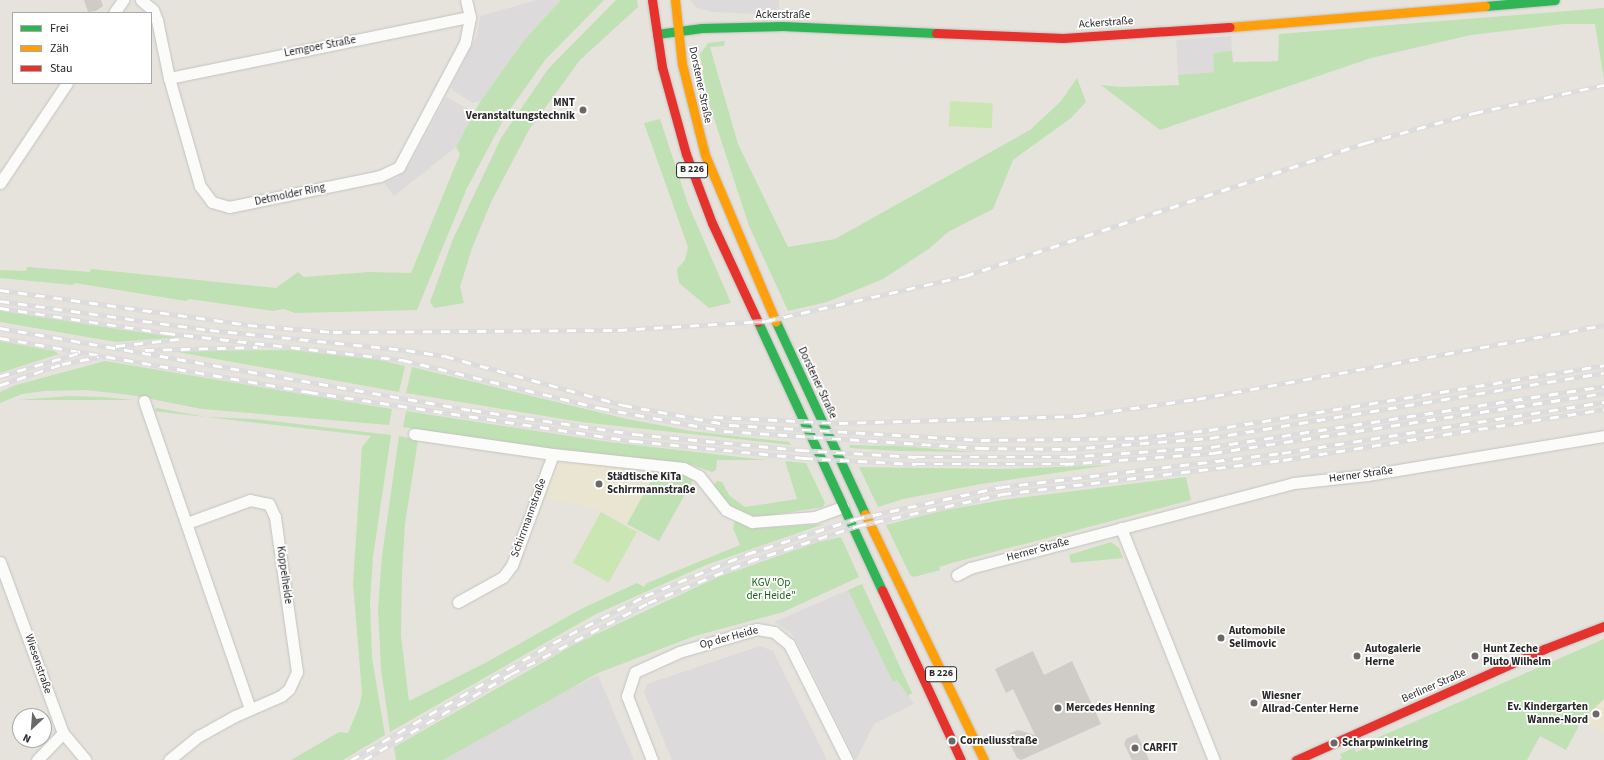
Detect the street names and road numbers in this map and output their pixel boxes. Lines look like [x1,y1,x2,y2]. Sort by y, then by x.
street label: Ackerstraße [756,8,810,22]
street label: Ackerstraße [1078,15,1134,31]
street label: Lemgoer Straße [283,34,357,60]
street label: Dorstener Straße [685,46,715,124]
road number: B 226 [676,162,708,178]
street label: Detmolder Ring [254,181,326,209]
street label: Dorstener Straße [795,345,839,421]
street label: Herner Straße [1328,464,1394,486]
street label: Schirrmannstraße [509,477,549,559]
street label: Herner Straße [1005,535,1071,565]
street label: Koppelheide [273,545,295,605]
street label: Op der Heide [698,624,760,652]
street label: Wiesenstraße [22,633,54,695]
road number: B 226 [925,666,957,682]
street label: Berliner Straße [1400,666,1468,706]

